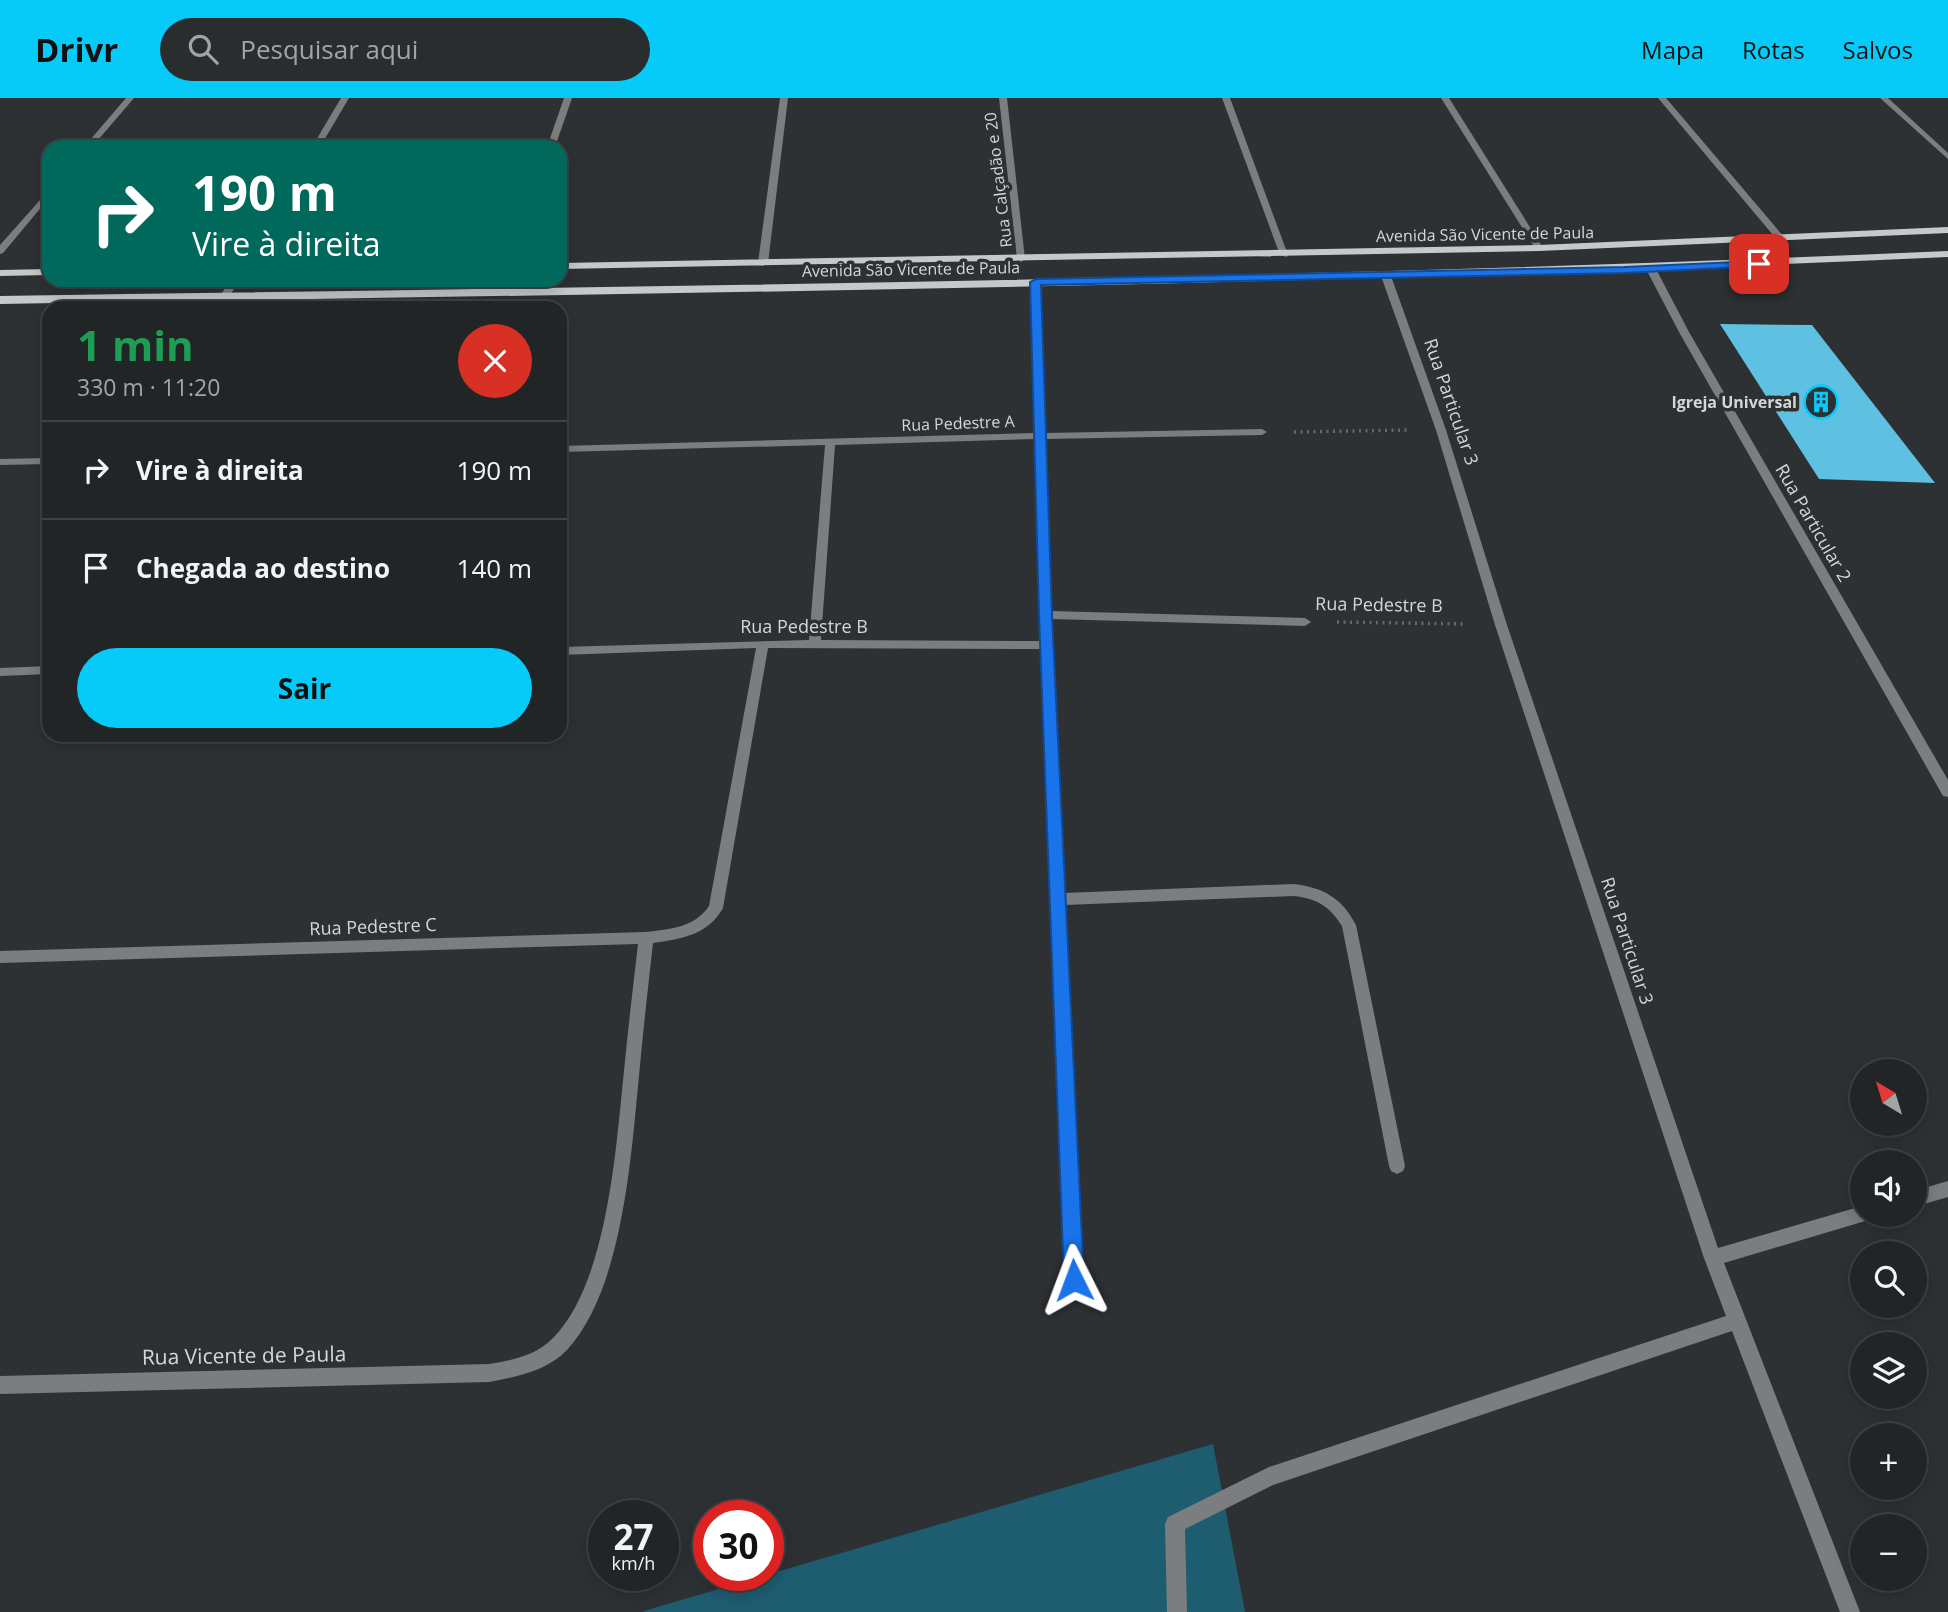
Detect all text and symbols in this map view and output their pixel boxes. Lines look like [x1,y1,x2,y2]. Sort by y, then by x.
search box [160,18,650,81]
text: Drivr [35,27,118,72]
icon: search [184,30,222,68]
text: Pesquisar aqui [240,31,418,67]
text: Mapa [1641,33,1704,66]
text: Rotas [1742,33,1805,66]
text: Salvos [1843,33,1913,66]
street label: Rua Calçadão e 20 [979,111,1017,249]
text: 190 m [192,159,337,225]
icon: right [77,168,168,259]
street label: Avenida São Vicente de Paula [1376,221,1594,247]
text: Vire à direita [192,222,381,265]
pin [1729,234,1789,294]
icon: arrive [1740,245,1778,283]
street label: Avenida São Vicente de Paula [802,256,1020,282]
text: 1 min [77,316,194,373]
button: close [458,324,532,398]
street label: Rua Particular 3 [1419,335,1485,468]
text: 330 m · 11:20 [77,371,220,403]
building icon: Igreja Universal [1802,383,1840,421]
place label: Igreja Universal [1671,391,1797,413]
street label: Rua Pedestre A [901,410,1016,436]
icon: right [77,451,115,489]
text: Vire à direita [136,452,304,488]
text: 190 m [457,452,532,488]
street label: Rua Particular 2 [1770,459,1857,586]
icon: arrive [77,549,115,587]
text: Chegada ao destino [136,550,390,586]
text: 140 m [457,550,532,586]
street label: Rua Pedestre B [1315,591,1443,617]
street label: Rua Pedestre B [740,614,868,638]
button: Sair [77,648,532,728]
street label: Rua Particular 3 [1596,874,1660,1007]
street label: Rua Pedestre C [309,912,437,940]
north arrow [1850,1059,1927,1136]
map controls [1850,1059,1927,1591]
button: sound [1850,1150,1927,1227]
button: search [1850,1241,1927,1318]
position arrow [1037,1243,1111,1317]
button: layers [1850,1332,1927,1409]
street label: Rua Vicente de Paula [142,1339,346,1371]
button: + [1850,1423,1927,1500]
speed limit sign: 30 [693,1500,784,1591]
text: 27 [613,1513,654,1560]
button: − [1850,1514,1927,1591]
text: km/h [612,1551,655,1575]

